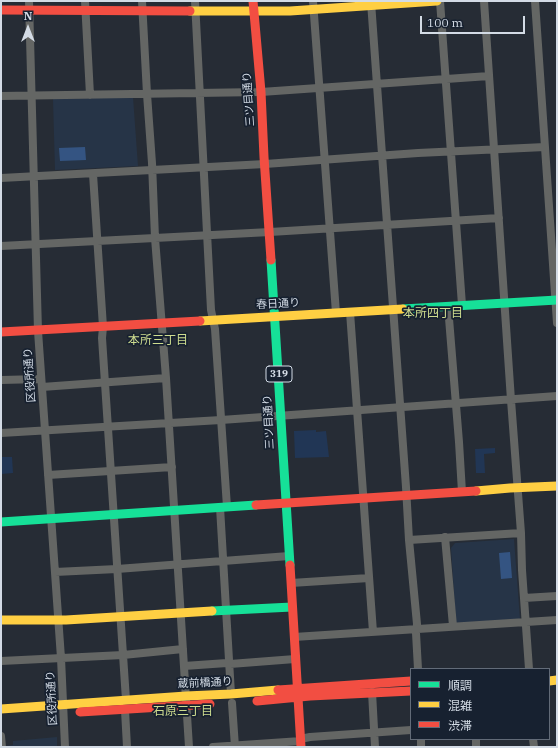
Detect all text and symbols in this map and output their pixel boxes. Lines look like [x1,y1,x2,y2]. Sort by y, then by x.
north arrow [8,8,48,48]
scale bar [422,8,527,34]
text: N [24,9,32,23]
text: 100 m [427,15,463,30]
street label: 三ツ目通り [240,71,258,127]
street label: 春日通り [256,296,300,312]
district label: 本所四丁目 [403,307,463,321]
district label: 本所三丁目 [128,334,188,348]
street label: 区役所通り [21,347,39,403]
road number: 319 [266,366,292,382]
street label: 三ツ目通り [261,394,277,450]
legend [410,668,550,740]
street label: 区役所通り [44,670,60,726]
street label: 蔵前橋通り [177,675,233,691]
text: 順調 [448,678,472,693]
text: 混雑 [448,698,472,713]
district label: 石原三丁目 [153,705,213,719]
text: 渋滞 [448,718,472,733]

